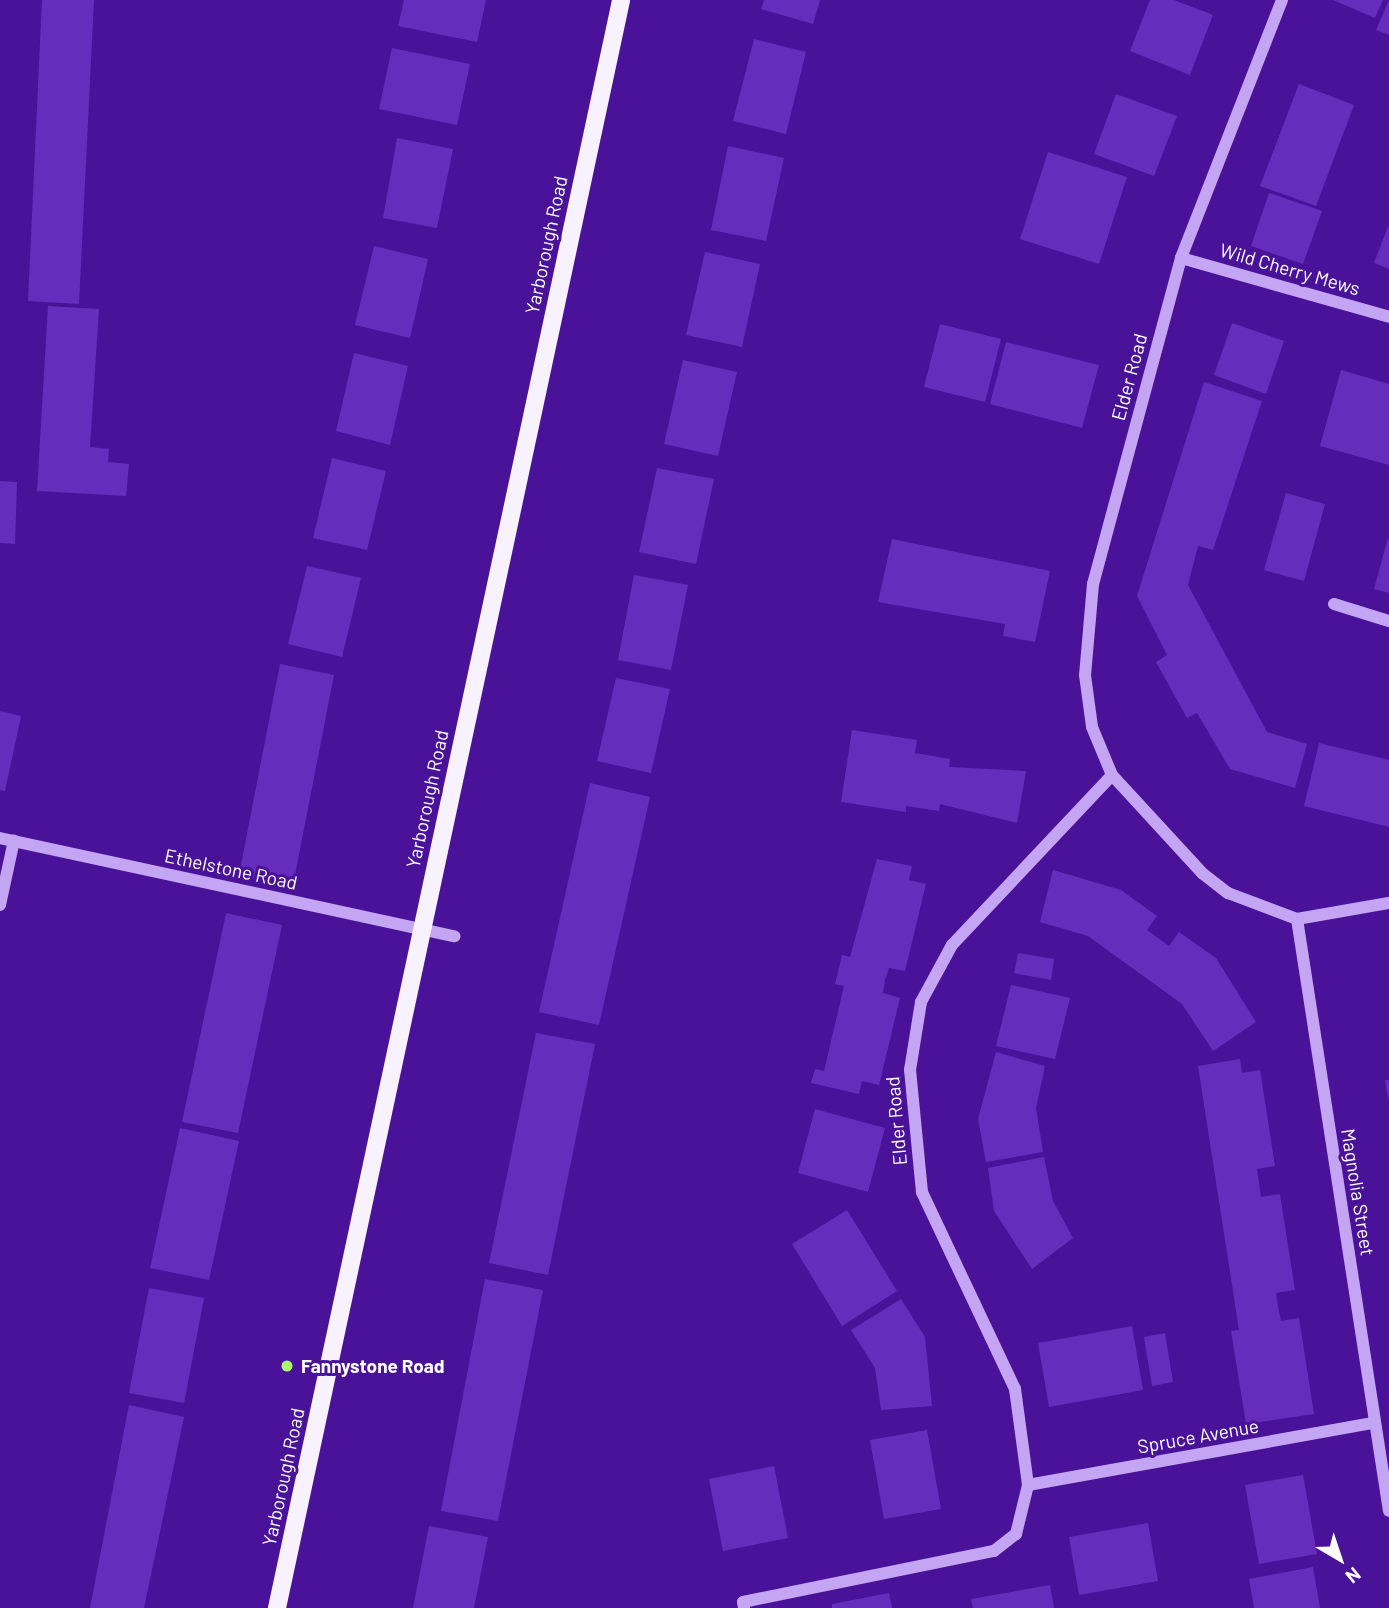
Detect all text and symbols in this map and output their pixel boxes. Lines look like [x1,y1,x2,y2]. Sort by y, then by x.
street label: Yarborough Road [520,174,572,316]
street label: Wild Cherry Mews [1217,238,1363,300]
street label: Elder Road [1106,331,1152,423]
street label: Yarborough Road [401,728,453,870]
street label: Ethelstone Road [163,844,299,894]
street label: Elder Road [881,1076,911,1166]
street label: Magnolia Street [1337,1127,1379,1257]
place label: Fannystone Road [301,1355,445,1377]
marker: Fannystone Road [279,1358,295,1374]
street label: Yarborough Road [257,1406,309,1548]
street label: Spruce Avenue [1136,1414,1260,1458]
north arrow [1305,1524,1375,1594]
text: N [1341,1563,1366,1589]

